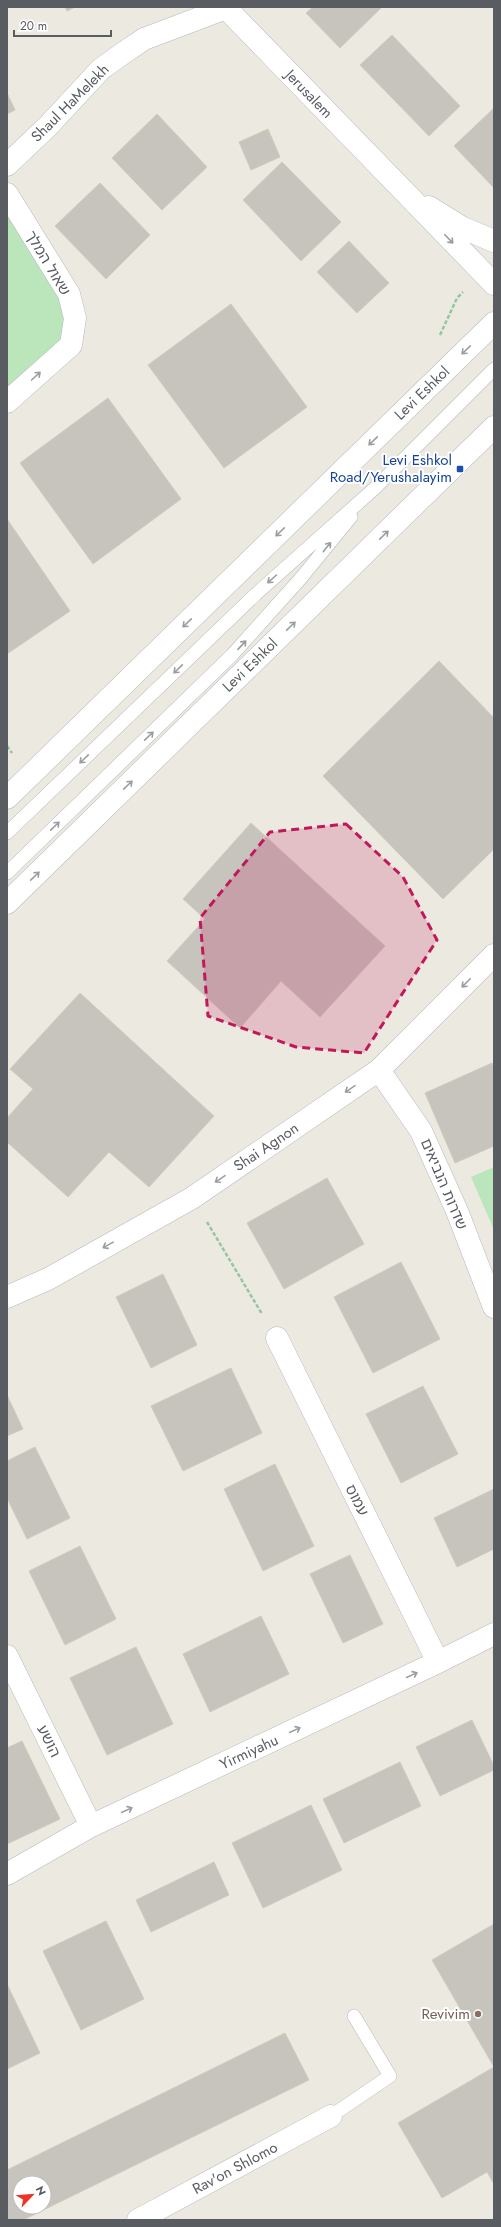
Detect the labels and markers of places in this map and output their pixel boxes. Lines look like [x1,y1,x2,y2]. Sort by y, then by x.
place label: Levi Eshkol Road/Yerushalayim [330,449,452,488]
marker: Levi Eshkol Road/Yerushalayim [455,464,465,474]
place label: Revivim [421,2003,470,2025]
marker: Revivim [473,2009,483,2019]

